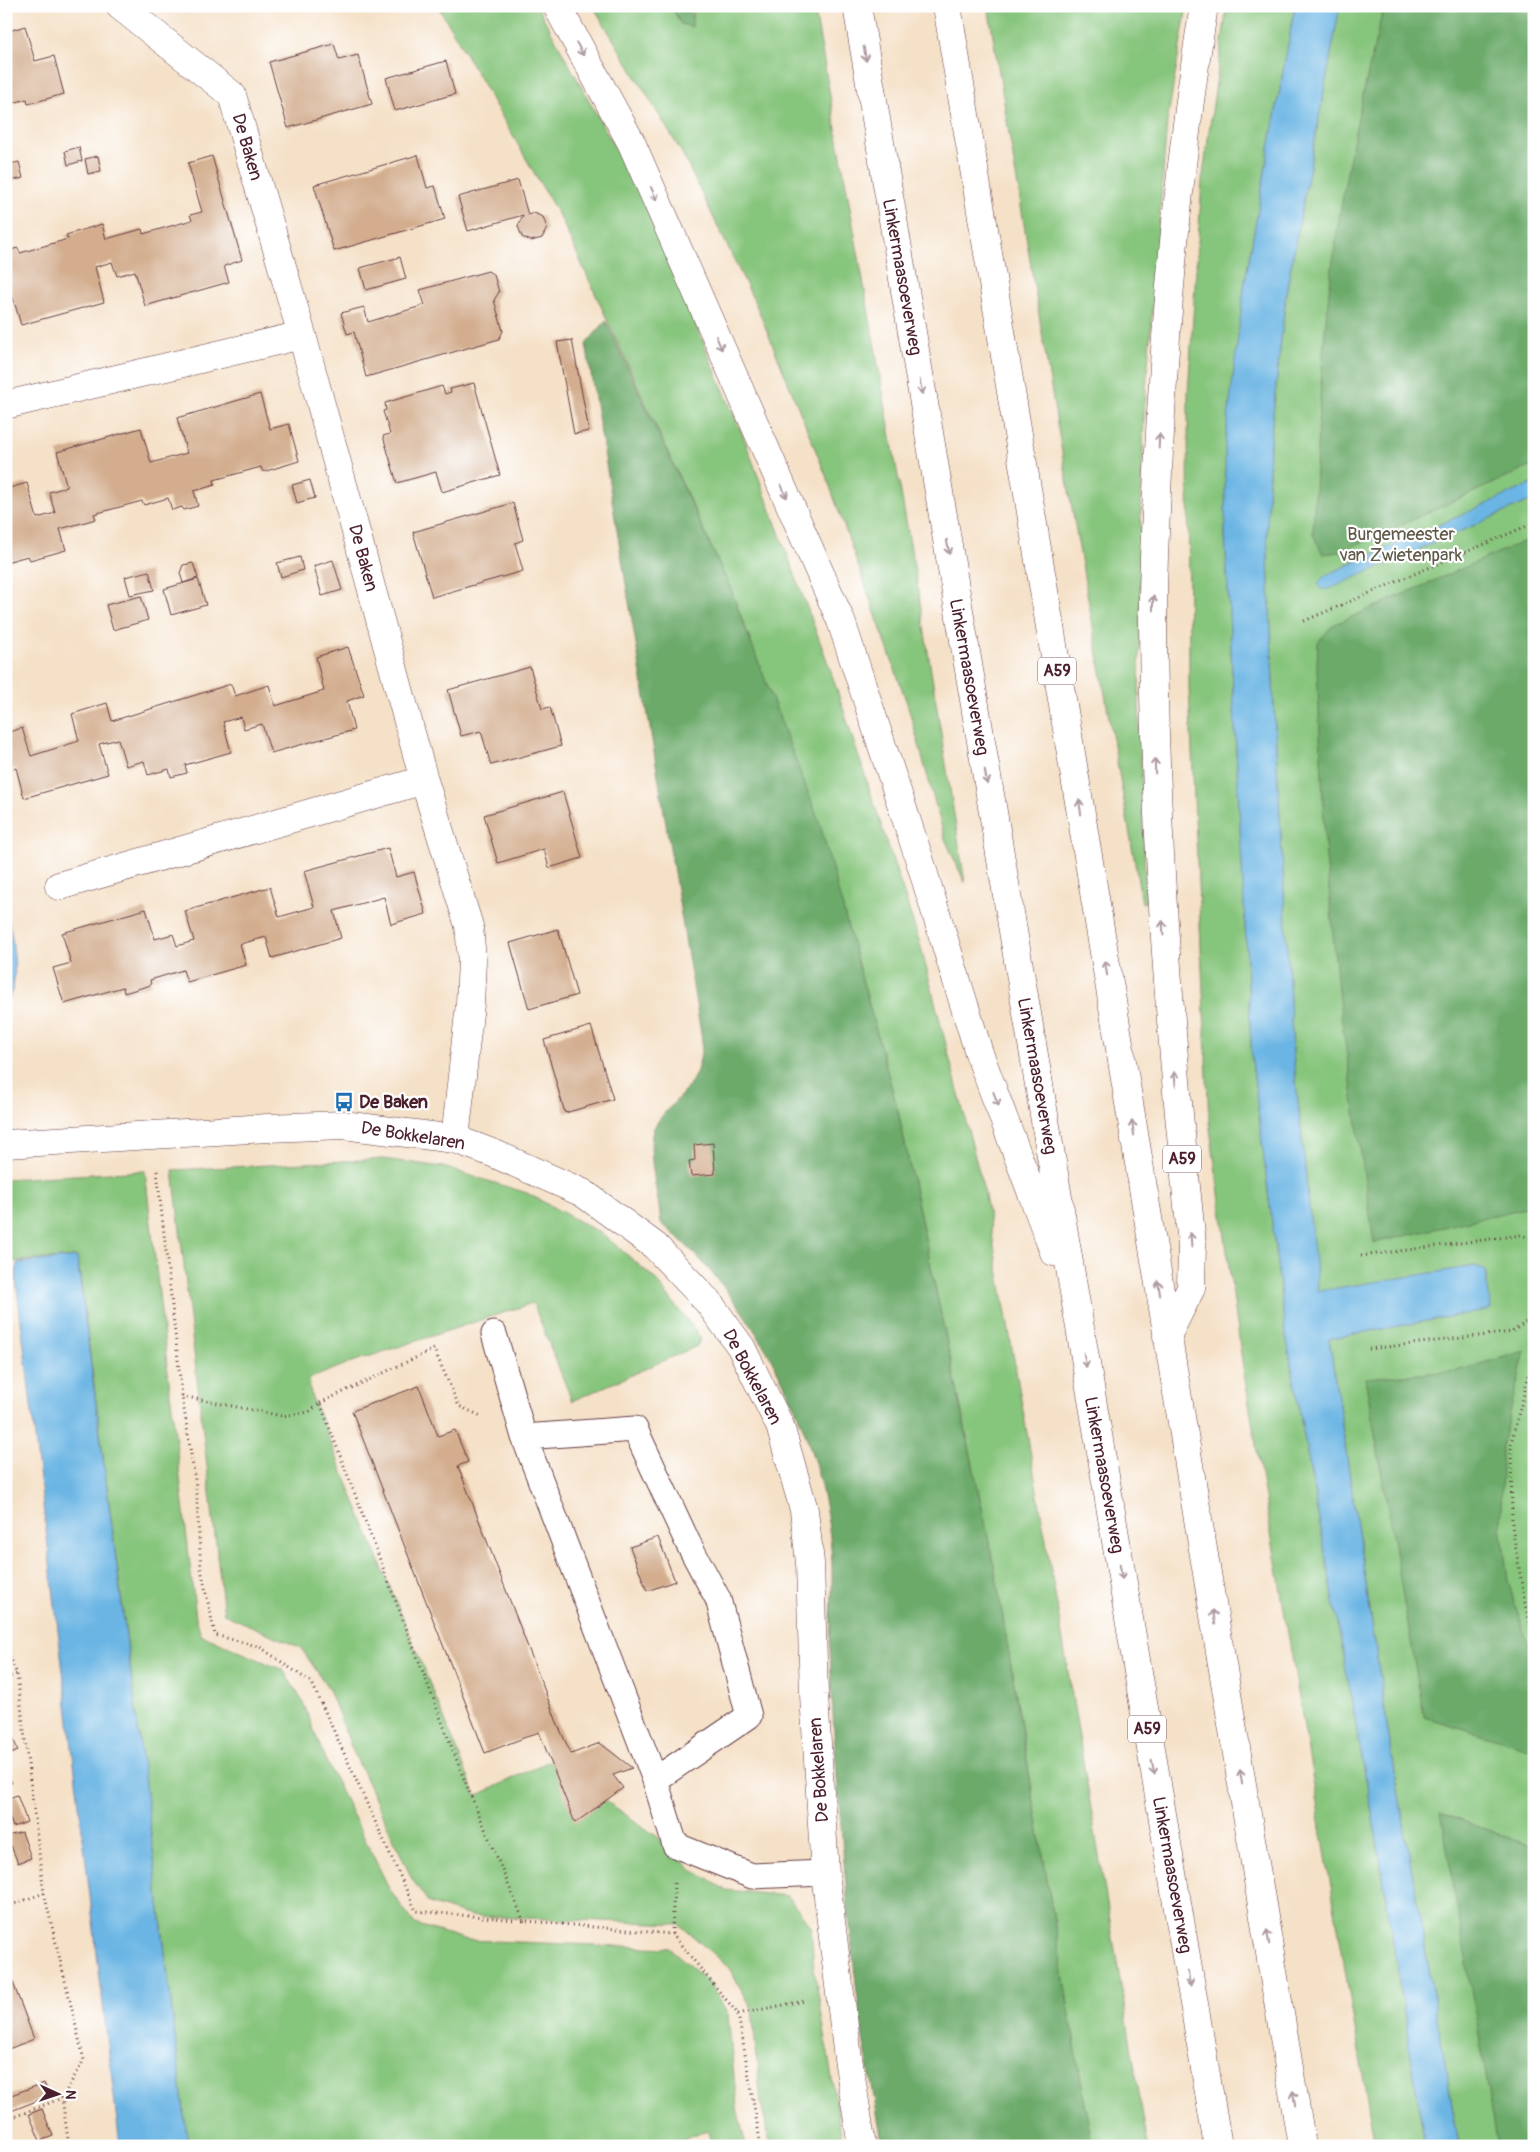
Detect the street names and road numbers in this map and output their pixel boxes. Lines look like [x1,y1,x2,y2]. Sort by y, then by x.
street label: De Baken [226,111,268,183]
street label: Linkermaasoeverweg [877,197,927,357]
street label: De Baken [343,522,383,594]
street label: Linkermaasoeverweg [944,597,994,757]
road number: A59 [1038,658,1076,684]
street label: Linkermaasoeverweg [1012,996,1062,1156]
street label: De Bokkelaren [359,1116,467,1156]
road number: A59 [1163,1146,1201,1172]
street label: De Bokkelaren [717,1325,787,1429]
street label: Linkermaasoeverweg [1079,1395,1129,1555]
road number: A59 [1128,1716,1166,1742]
street label: De Bokkelaren [804,1717,834,1823]
street label: Linkermaasoeverweg [1147,1795,1197,1955]

